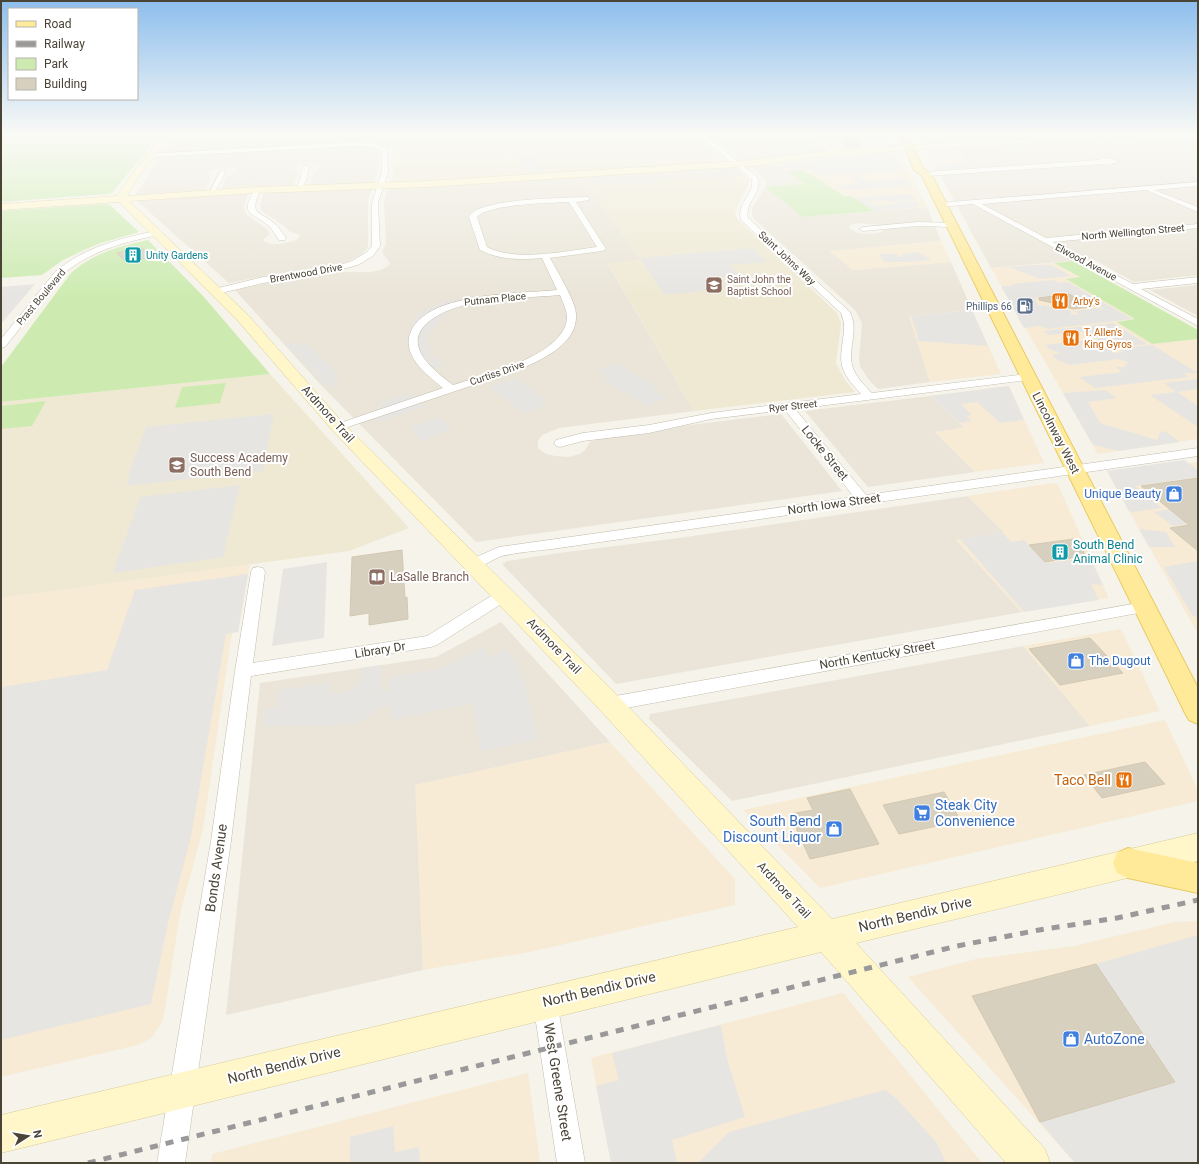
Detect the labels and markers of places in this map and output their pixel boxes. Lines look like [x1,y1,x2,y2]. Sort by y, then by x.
building icon: Unity Gardens [123,245,143,265]
place label: Unity Gardens [146,250,208,261]
place label: Saint John the Baptist School [727,274,791,297]
school or university icon: Saint John the Baptist School [704,275,724,295]
restaurant icon: Arby's [1050,291,1070,311]
fuel station icon: Phillips 66 [1015,296,1035,316]
place label: Arby's [1073,296,1100,307]
place label: Phillips 66 [966,301,1012,312]
place label: T. Allen's King Gyros [1084,327,1132,350]
restaurant icon: T. Allen's King Gyros [1061,328,1081,348]
place label: Success Academy South Bend [190,451,288,479]
school or university icon: Success Academy South Bend [167,455,187,475]
shop icon: Unique Beauty [1164,484,1184,504]
place label: Unique Beauty [1084,487,1161,501]
place label: South Bend Animal Clinic [1073,538,1143,566]
building icon: South Bend Animal Clinic [1050,542,1070,562]
library icon: LaSalle Branch [367,567,387,587]
place label: LaSalle Branch [390,570,469,584]
shop icon: The Dugout [1066,651,1086,671]
place label: The Dugout [1089,654,1151,668]
restaurant icon: Taco Bell [1114,770,1134,790]
place label: Taco Bell [1054,772,1111,788]
place label: Steak City Convenience [935,797,1015,829]
supermarket icon: Steak City Convenience [912,803,932,823]
place label: South Bend Discount Liquor [723,813,821,845]
shop icon: South Bend Discount Liquor [824,819,844,839]
shop icon: AutoZone [1061,1029,1081,1049]
place label: AutoZone [1084,1031,1145,1047]

